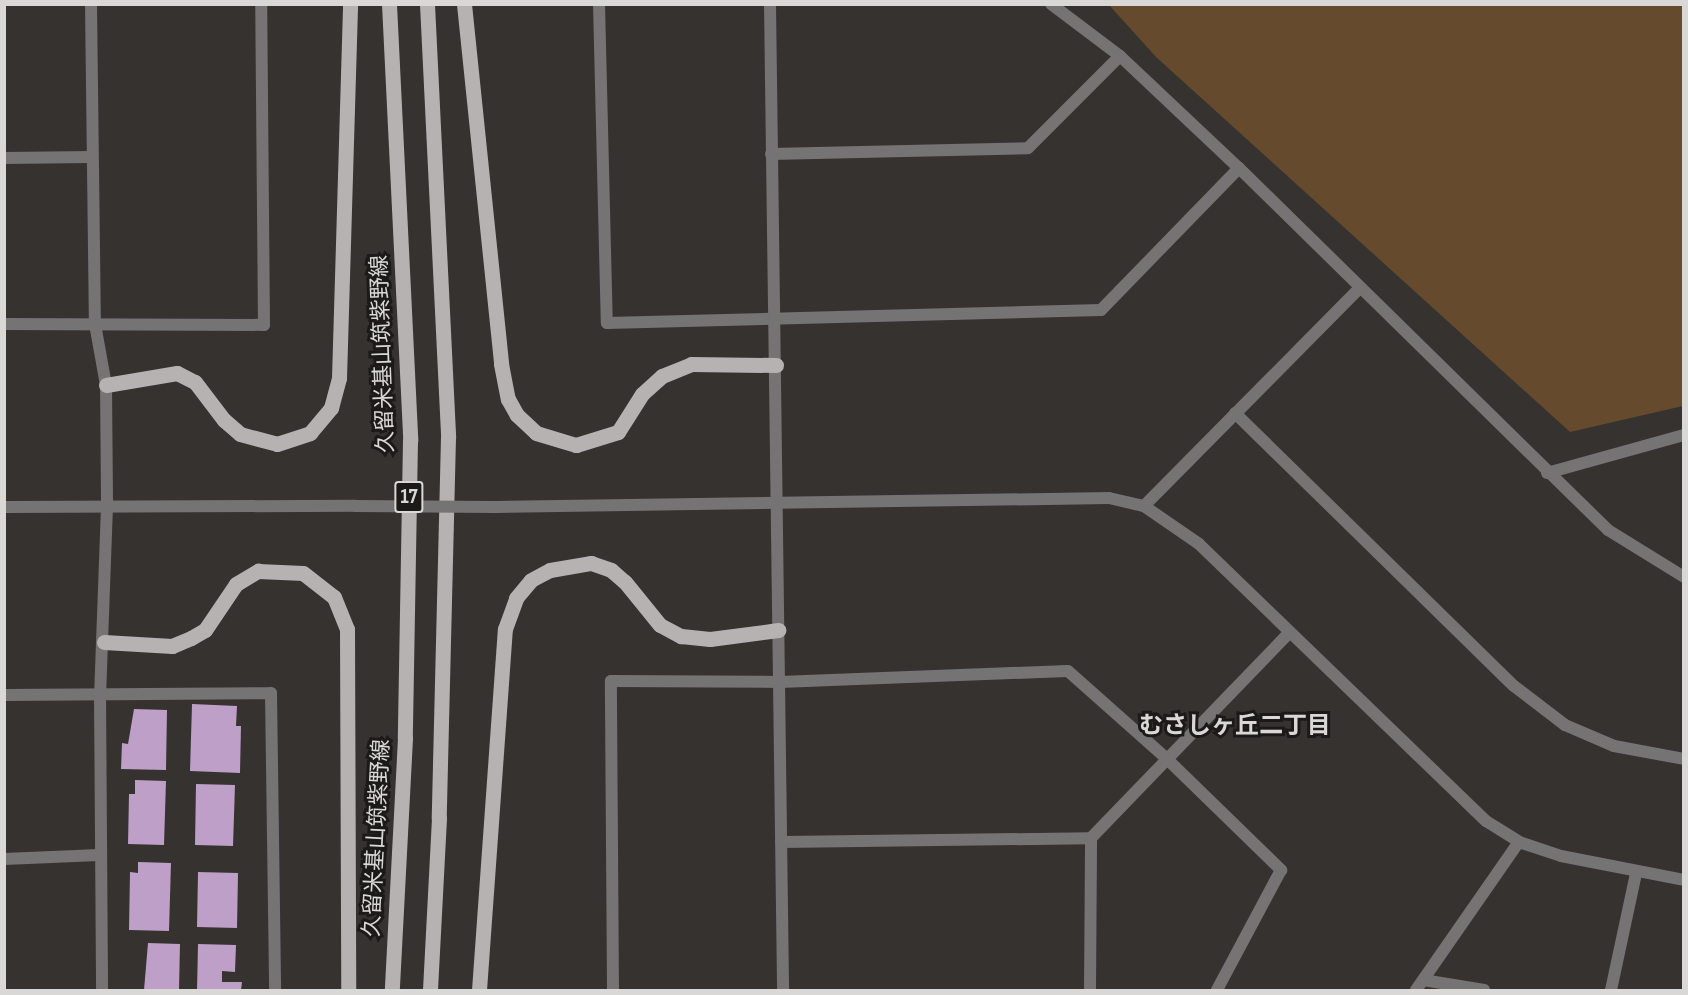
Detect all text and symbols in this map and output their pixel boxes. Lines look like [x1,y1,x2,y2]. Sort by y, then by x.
street label: 久留米基山筑紫野線 [366,255,400,453]
road number: 17 [394,479,424,515]
district label: むさしヶ丘二丁目 [1139,712,1331,740]
street label: 久留米基山筑紫野線 [359,738,395,938]

